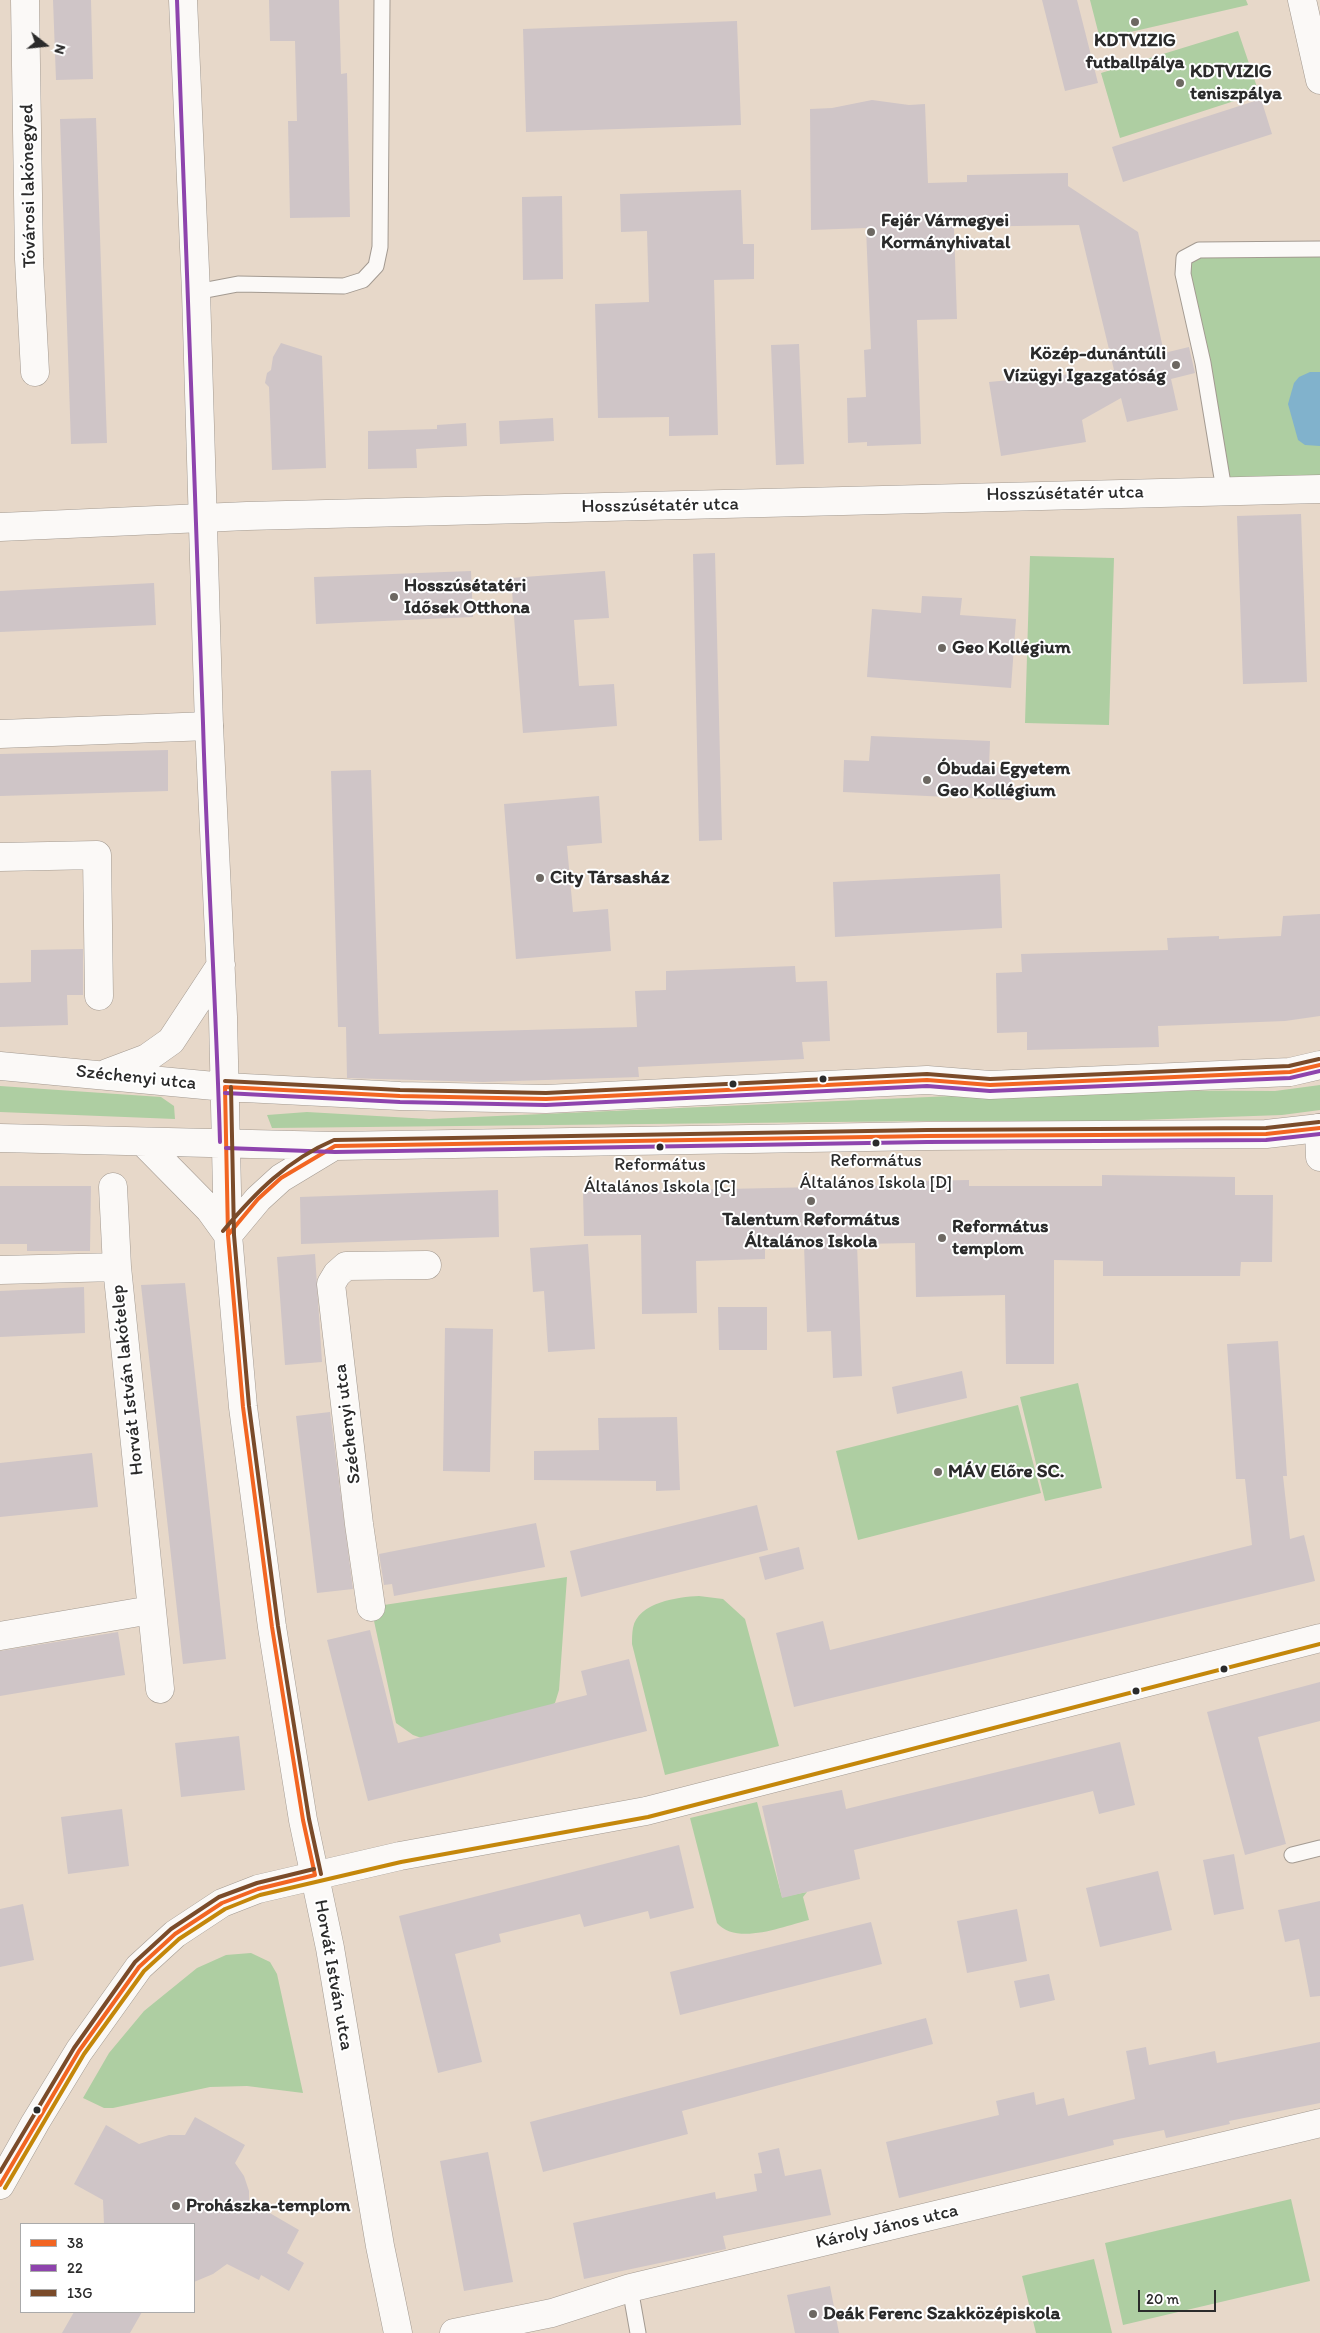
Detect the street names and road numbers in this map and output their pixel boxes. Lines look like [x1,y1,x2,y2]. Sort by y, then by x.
street label: Tóvárosi lakónegyed [16,104,42,268]
street label: Hosszúsétatér utca [986,481,1144,507]
street label: Hosszúsétatér utca [581,493,739,519]
street label: Széchenyi utca [75,1060,197,1096]
street label: Horvát István lakótelep [107,1284,149,1476]
street label: Széchenyi utca [329,1363,367,1485]
street label: Horvát István utca [309,1898,357,2052]
street label: Károly János utca [814,2200,960,2254]

